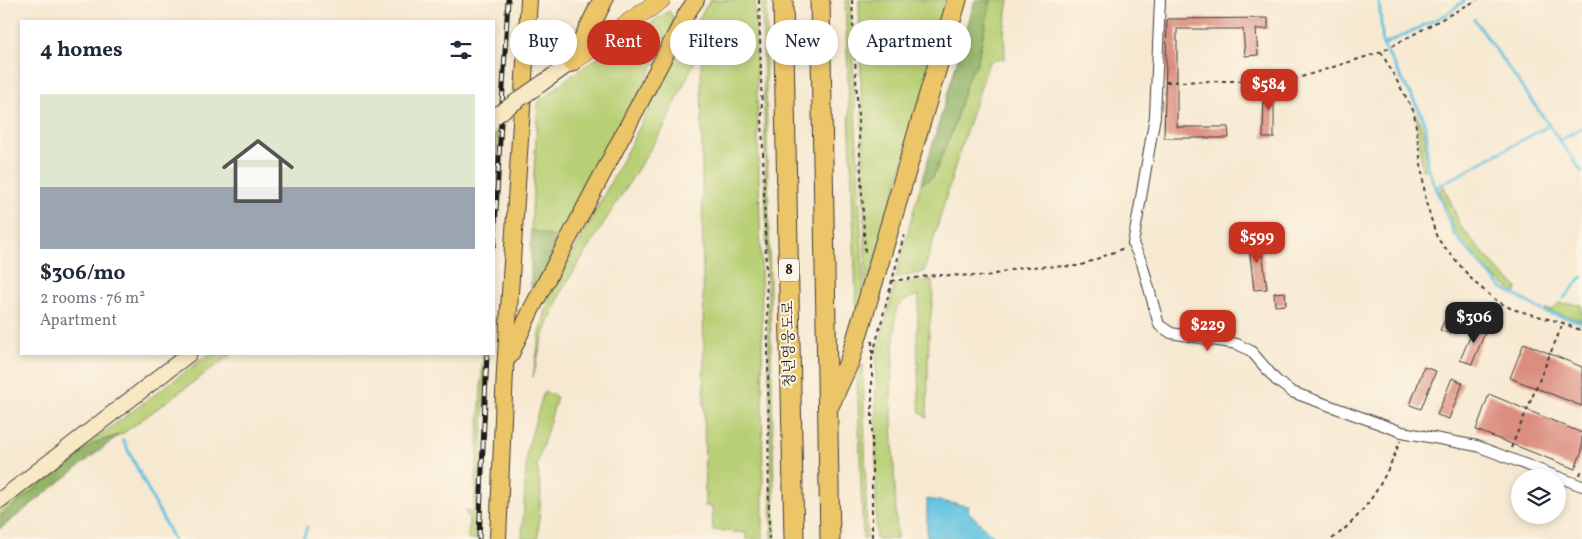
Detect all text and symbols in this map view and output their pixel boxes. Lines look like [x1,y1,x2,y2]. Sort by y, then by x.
chip: Buy [510,20,577,65]
chip: Rent [587,20,660,65]
chip: Filters [670,20,756,65]
chip: New [766,20,838,65]
chip: Apartment [848,20,971,65]
text: 4 homes [40,36,123,65]
icon: filters [447,36,475,64]
pin: $584 [1239,68,1299,111]
text: $584 [1252,74,1286,96]
icon: home [213,126,303,216]
pin: $599 [1227,222,1287,264]
text: $599 [1240,227,1274,249]
road number: 8 [779,258,799,282]
text: $306/mo [40,259,126,288]
text: 2 rooms · 76 m² [40,288,145,310]
street label: 청년영웅도로 [779,300,801,388]
pin: $306 [1444,302,1504,344]
text: $306 [1456,307,1492,329]
text: Apartment [40,310,117,332]
pin: $229 [1178,310,1238,352]
text: $229 [1191,315,1225,337]
map controls [1511,469,1566,524]
button: layers [1511,469,1566,524]

